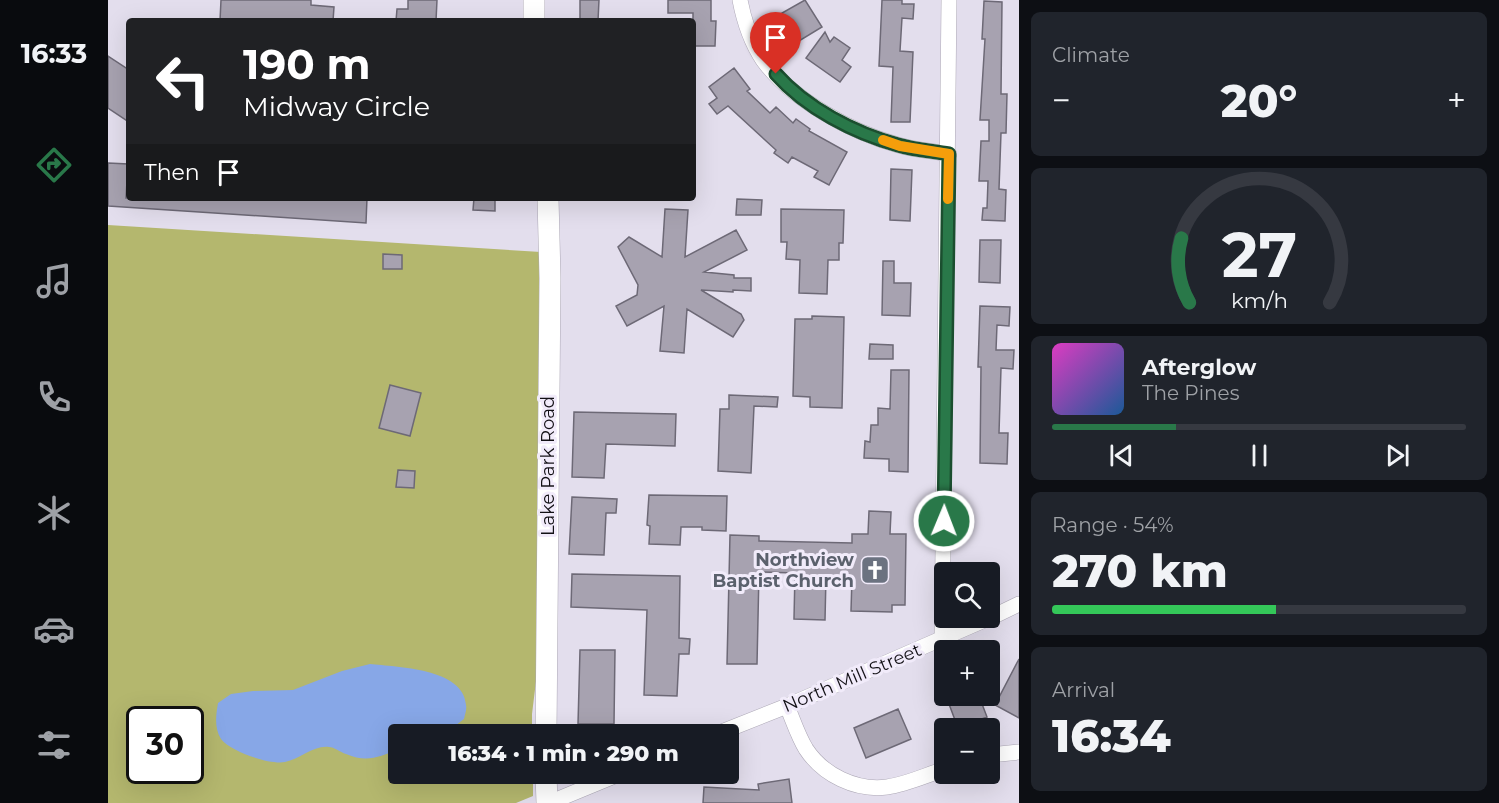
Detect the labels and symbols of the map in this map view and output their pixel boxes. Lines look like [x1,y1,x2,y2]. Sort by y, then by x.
pin [750,12,801,74]
street label: Lake Park Road [537,396,559,536]
position arrow [912,489,976,553]
place label: Northview Baptist Church [713,549,854,592]
church icon: Northview Baptist Church [859,554,891,586]
street label: North Mill Street [779,639,925,717]
speed limit sign: 30 [126,706,204,784]

